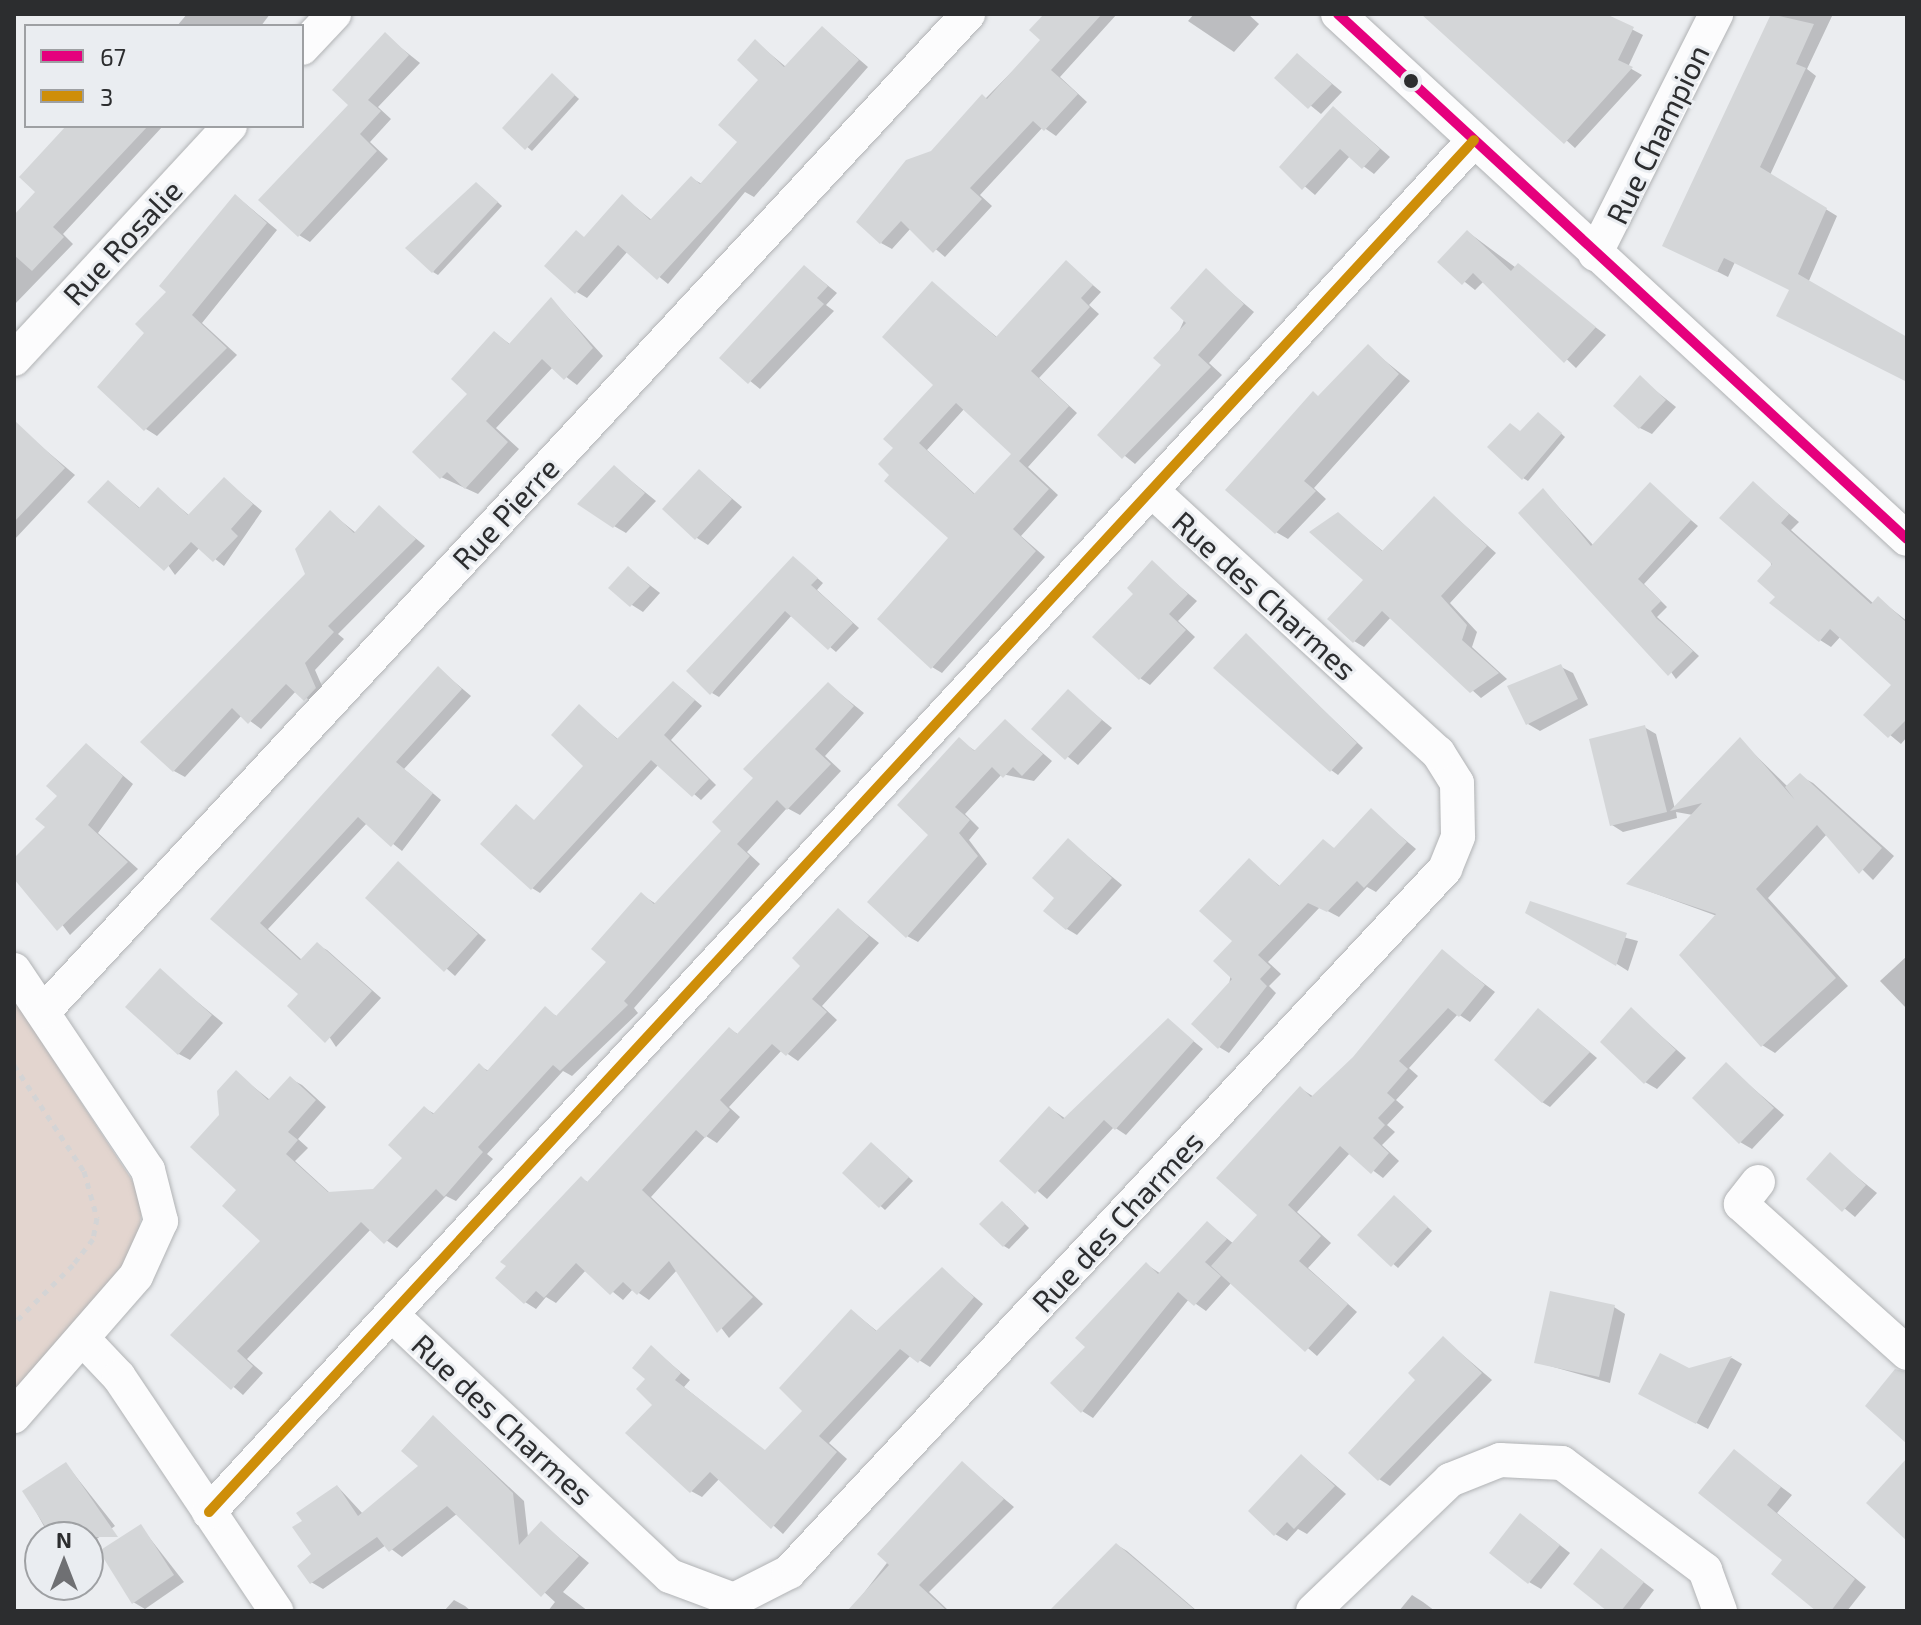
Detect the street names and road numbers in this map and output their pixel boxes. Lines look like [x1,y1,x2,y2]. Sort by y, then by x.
street label: Rue Champion [1598,38,1716,230]
street label: Rue Rosalie [55,172,189,312]
street label: Rue Pierre [444,450,566,576]
street label: Rue des Charmes [1166,503,1364,687]
street label: Rue des Charmes [1024,1123,1210,1319]
street label: Rue des Charmes [405,1326,601,1512]

